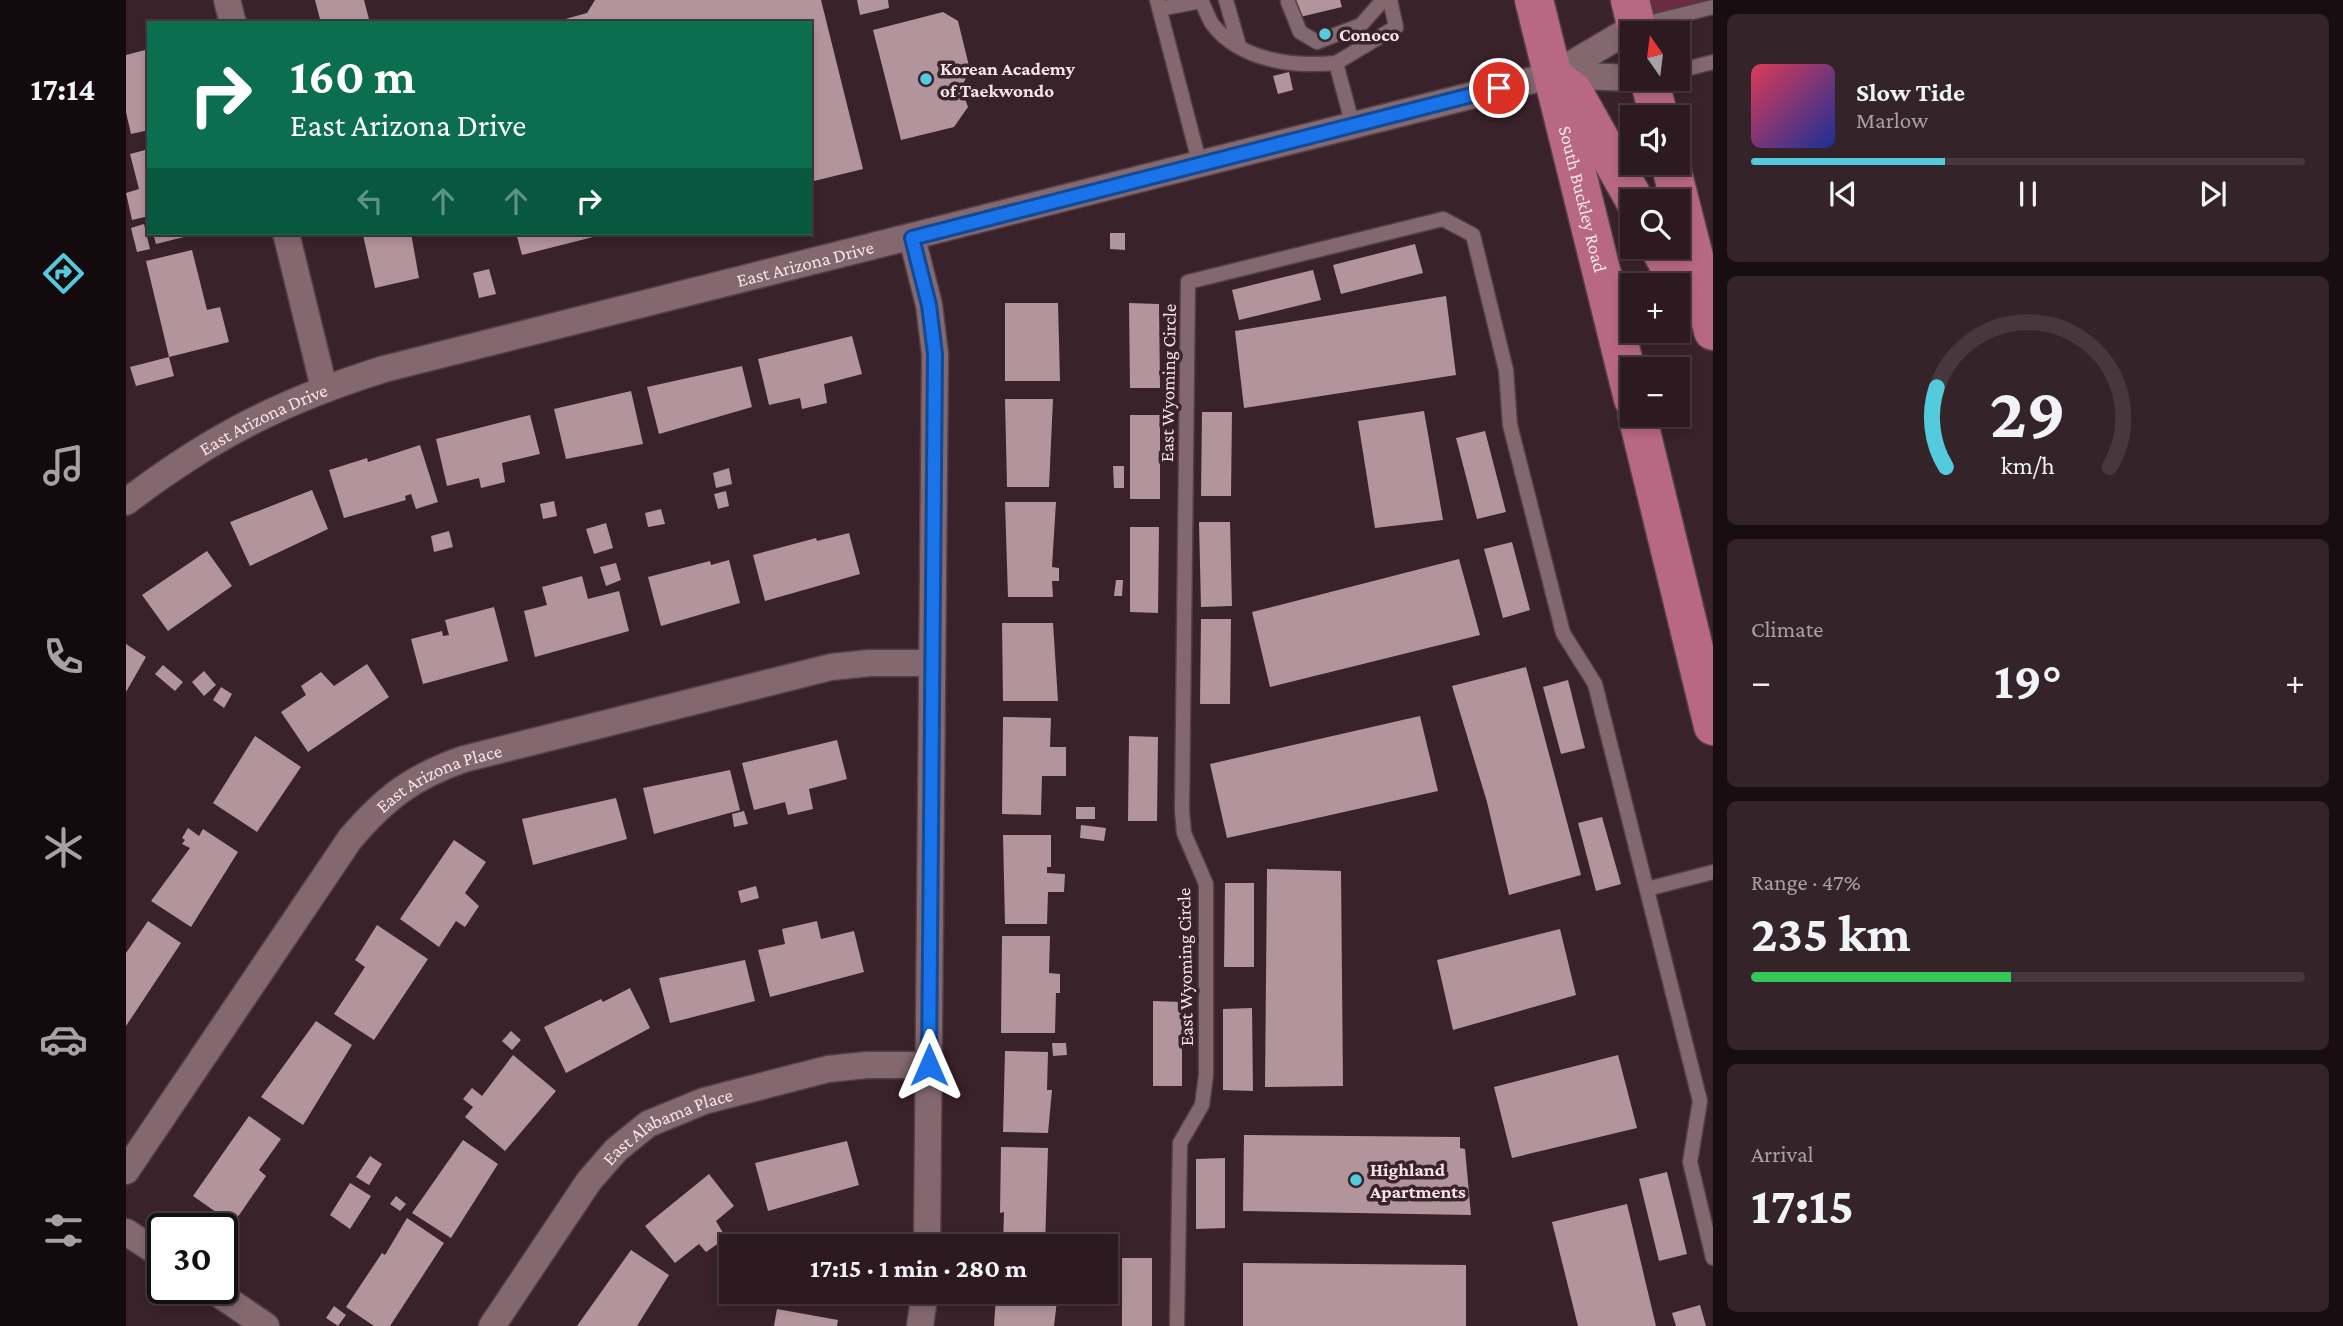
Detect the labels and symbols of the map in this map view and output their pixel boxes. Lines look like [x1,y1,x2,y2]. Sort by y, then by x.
north arrow [1620,21,1690,91]
place label: Conoco [1339,24,1400,45]
marker: Conoco [1317,26,1333,42]
place label: Korean Academy of Taekwondo [940,58,1076,101]
pin [1469,58,1529,118]
marker: Korean Academy of Taekwondo [918,71,934,87]
street label: South Buckley Road [1555,124,1612,274]
street label: East Arizona Drive [734,236,876,290]
street label: East Wyoming Circle [1156,304,1180,462]
street label: East Arizona Drive [195,379,330,459]
street label: East Arizona Place [371,739,504,817]
street label: East Wyoming Circle [1173,888,1197,1046]
position arrow [892,1028,966,1102]
street label: East Alabama Place [598,1084,735,1169]
place label: Highland Apartments [1369,1159,1466,1202]
marker: Highland Apartments [1348,1172,1364,1188]
speed limit sign: 30 [147,1213,238,1304]

